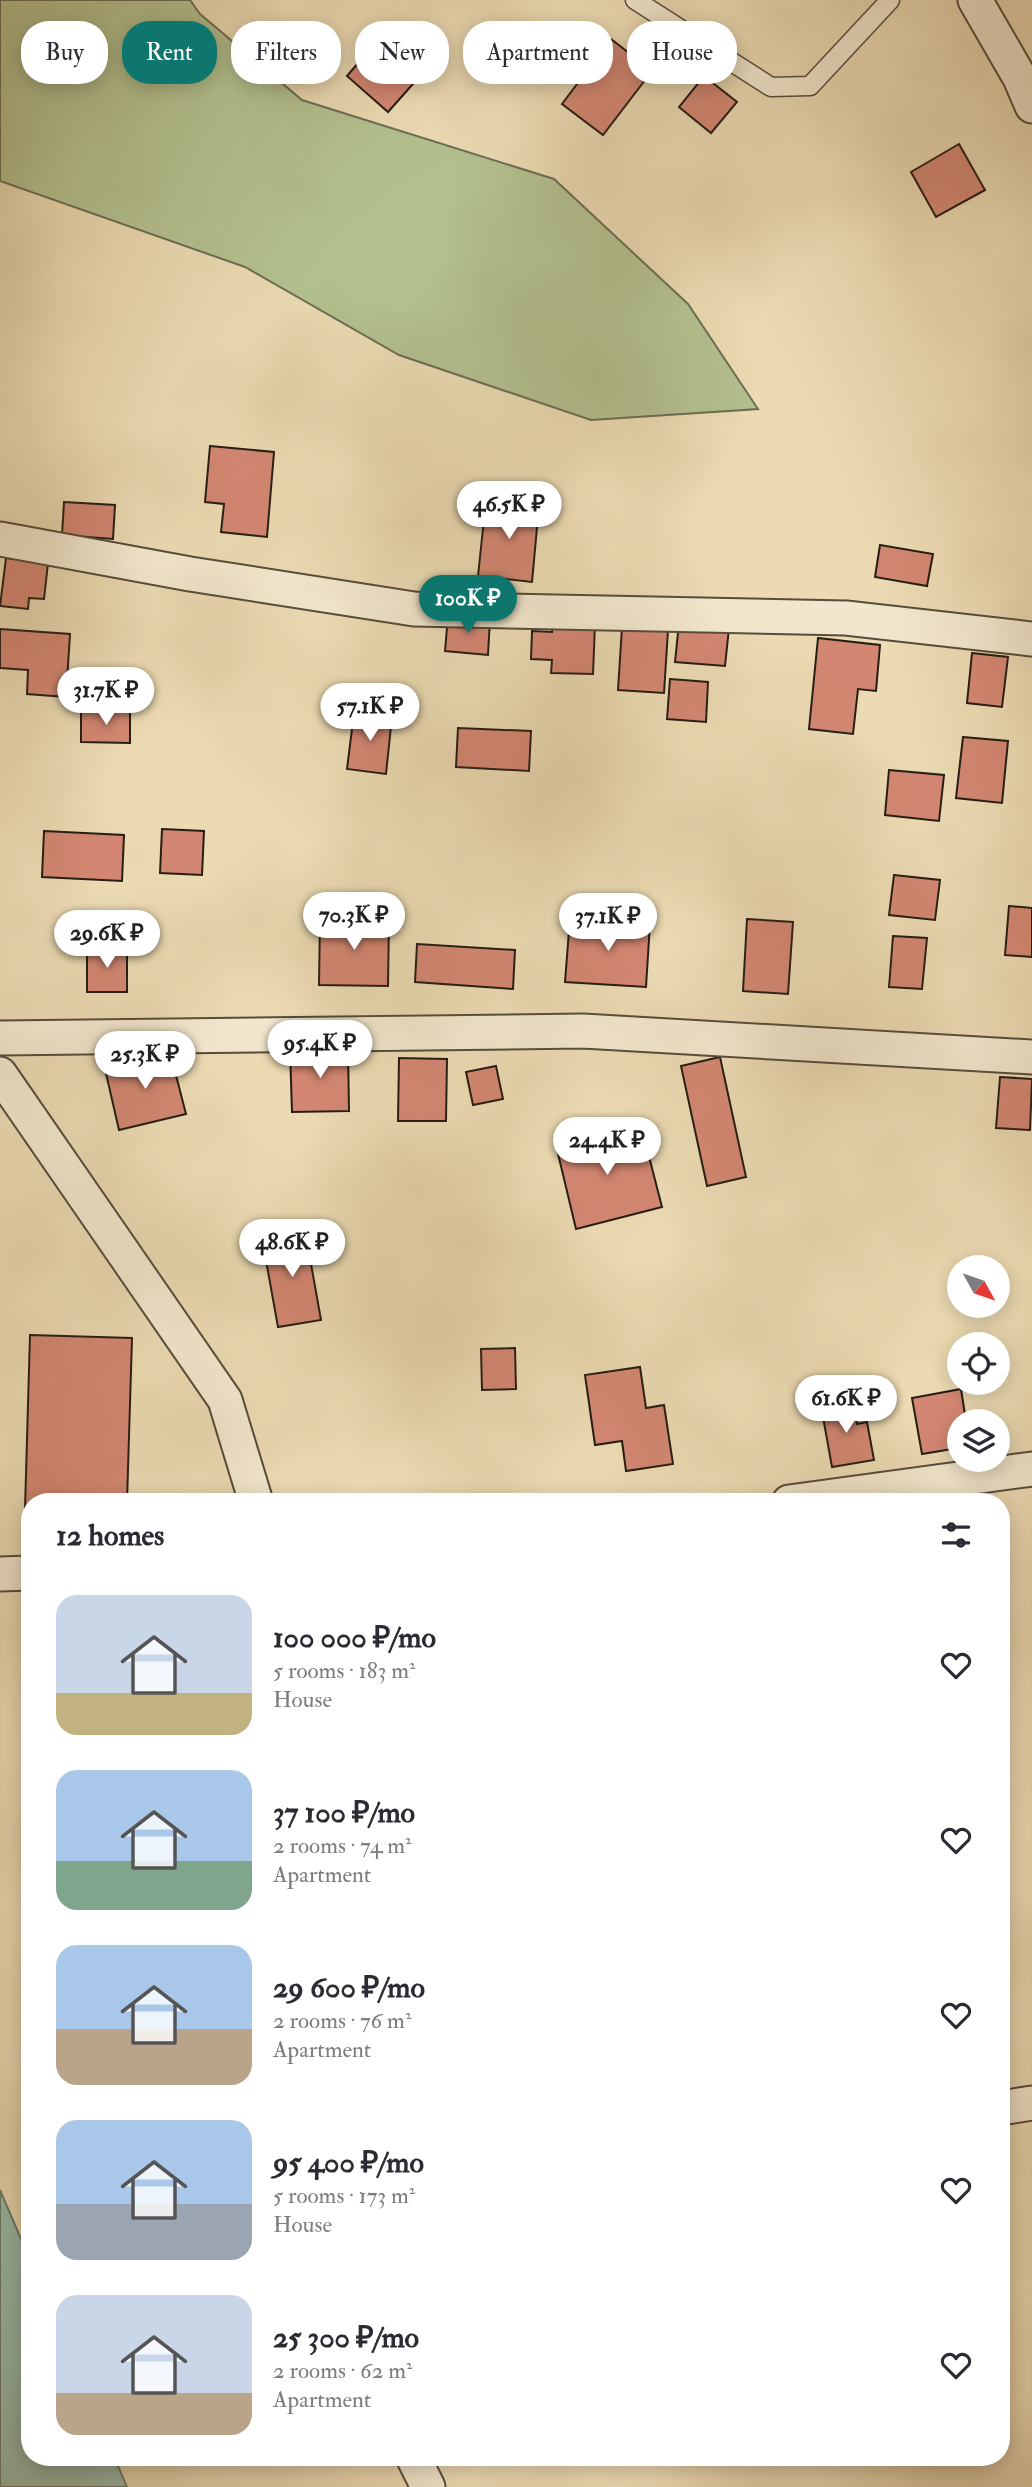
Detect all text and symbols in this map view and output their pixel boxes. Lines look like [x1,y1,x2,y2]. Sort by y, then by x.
chip: Buy [21,21,108,84]
chip: Rent [122,21,217,84]
chip: Filters [231,21,341,84]
chip: New [355,21,449,84]
chip: Apartment [463,21,613,84]
chip: House [627,21,737,84]
pin: 46.5K ₽ [444,482,574,541]
text: 46.5K ₽ [473,489,545,518]
pin: 100K ₽ [411,576,525,635]
text: 100K ₽ [435,583,501,612]
pin: 31.7K ₽ [41,668,171,727]
text: 31.7K ₽ [73,675,139,704]
pin: 57.1K ₽ [305,684,435,743]
text: 57.1K ₽ [336,691,404,720]
pin: 70.3K ₽ [289,892,419,952]
pin: 37.1K ₽ [543,894,673,953]
text: 70.3K ₽ [319,900,389,929]
text: 37.1K ₽ [575,901,641,930]
pin: 29.6K ₽ [42,911,172,970]
text: 29.6K ₽ [70,918,144,947]
pin: 95.4K ₽ [255,1020,385,1080]
text: 95.4K ₽ [284,1028,357,1057]
pin: 25.3K ₽ [80,1032,210,1091]
text: 25.3K ₽ [111,1039,179,1068]
pin: 24.4K ₽ [542,1118,672,1177]
text: 24.4K ₽ [569,1125,645,1154]
pin: 48.6K ₽ [227,1220,357,1279]
text: 48.6K ₽ [255,1227,329,1256]
north arrow [947,1255,1010,1318]
map controls [947,1255,1010,1472]
button: locate [947,1332,1010,1395]
pin: 61.6K ₽ [781,1376,911,1435]
text: 61.6K ₽ [811,1383,881,1412]
button: layers [947,1409,1010,1472]
icon: filters [937,1516,975,1554]
text: 12 homes [56,1517,164,1554]
text: 100 000 ₽/mo [273,1619,436,1656]
icon: home [112,1623,196,1707]
icon: heart [937,1646,975,1684]
text: 5 rooms · 183 m² [273,1656,416,1685]
text: House [273,1685,332,1714]
text: 37 100 ₽/mo [273,1794,415,1831]
icon: home [112,1798,196,1882]
icon: heart [937,1821,975,1859]
text: 2 rooms · 74 m² [273,1831,412,1860]
text: Apartment [273,1860,371,1889]
text: 29 600 ₽/mo [273,1969,425,2006]
icon: home [112,1973,196,2057]
icon: heart [937,1996,975,2034]
text: 2 rooms · 76 m² [273,2006,411,2035]
text: Apartment [273,2035,371,2064]
text: 95 400 ₽/mo [273,2144,424,2181]
icon: home [112,2148,196,2232]
icon: heart [937,2171,975,2209]
text: 5 rooms · 173 m² [273,2181,415,2210]
text: House [273,2210,332,2239]
text: 25 300 ₽/mo [273,2319,419,2356]
icon: home [112,2323,196,2407]
icon: heart [937,2346,975,2384]
text: 2 rooms · 62 m² [273,2356,412,2385]
text: Apartment [273,2385,371,2414]

